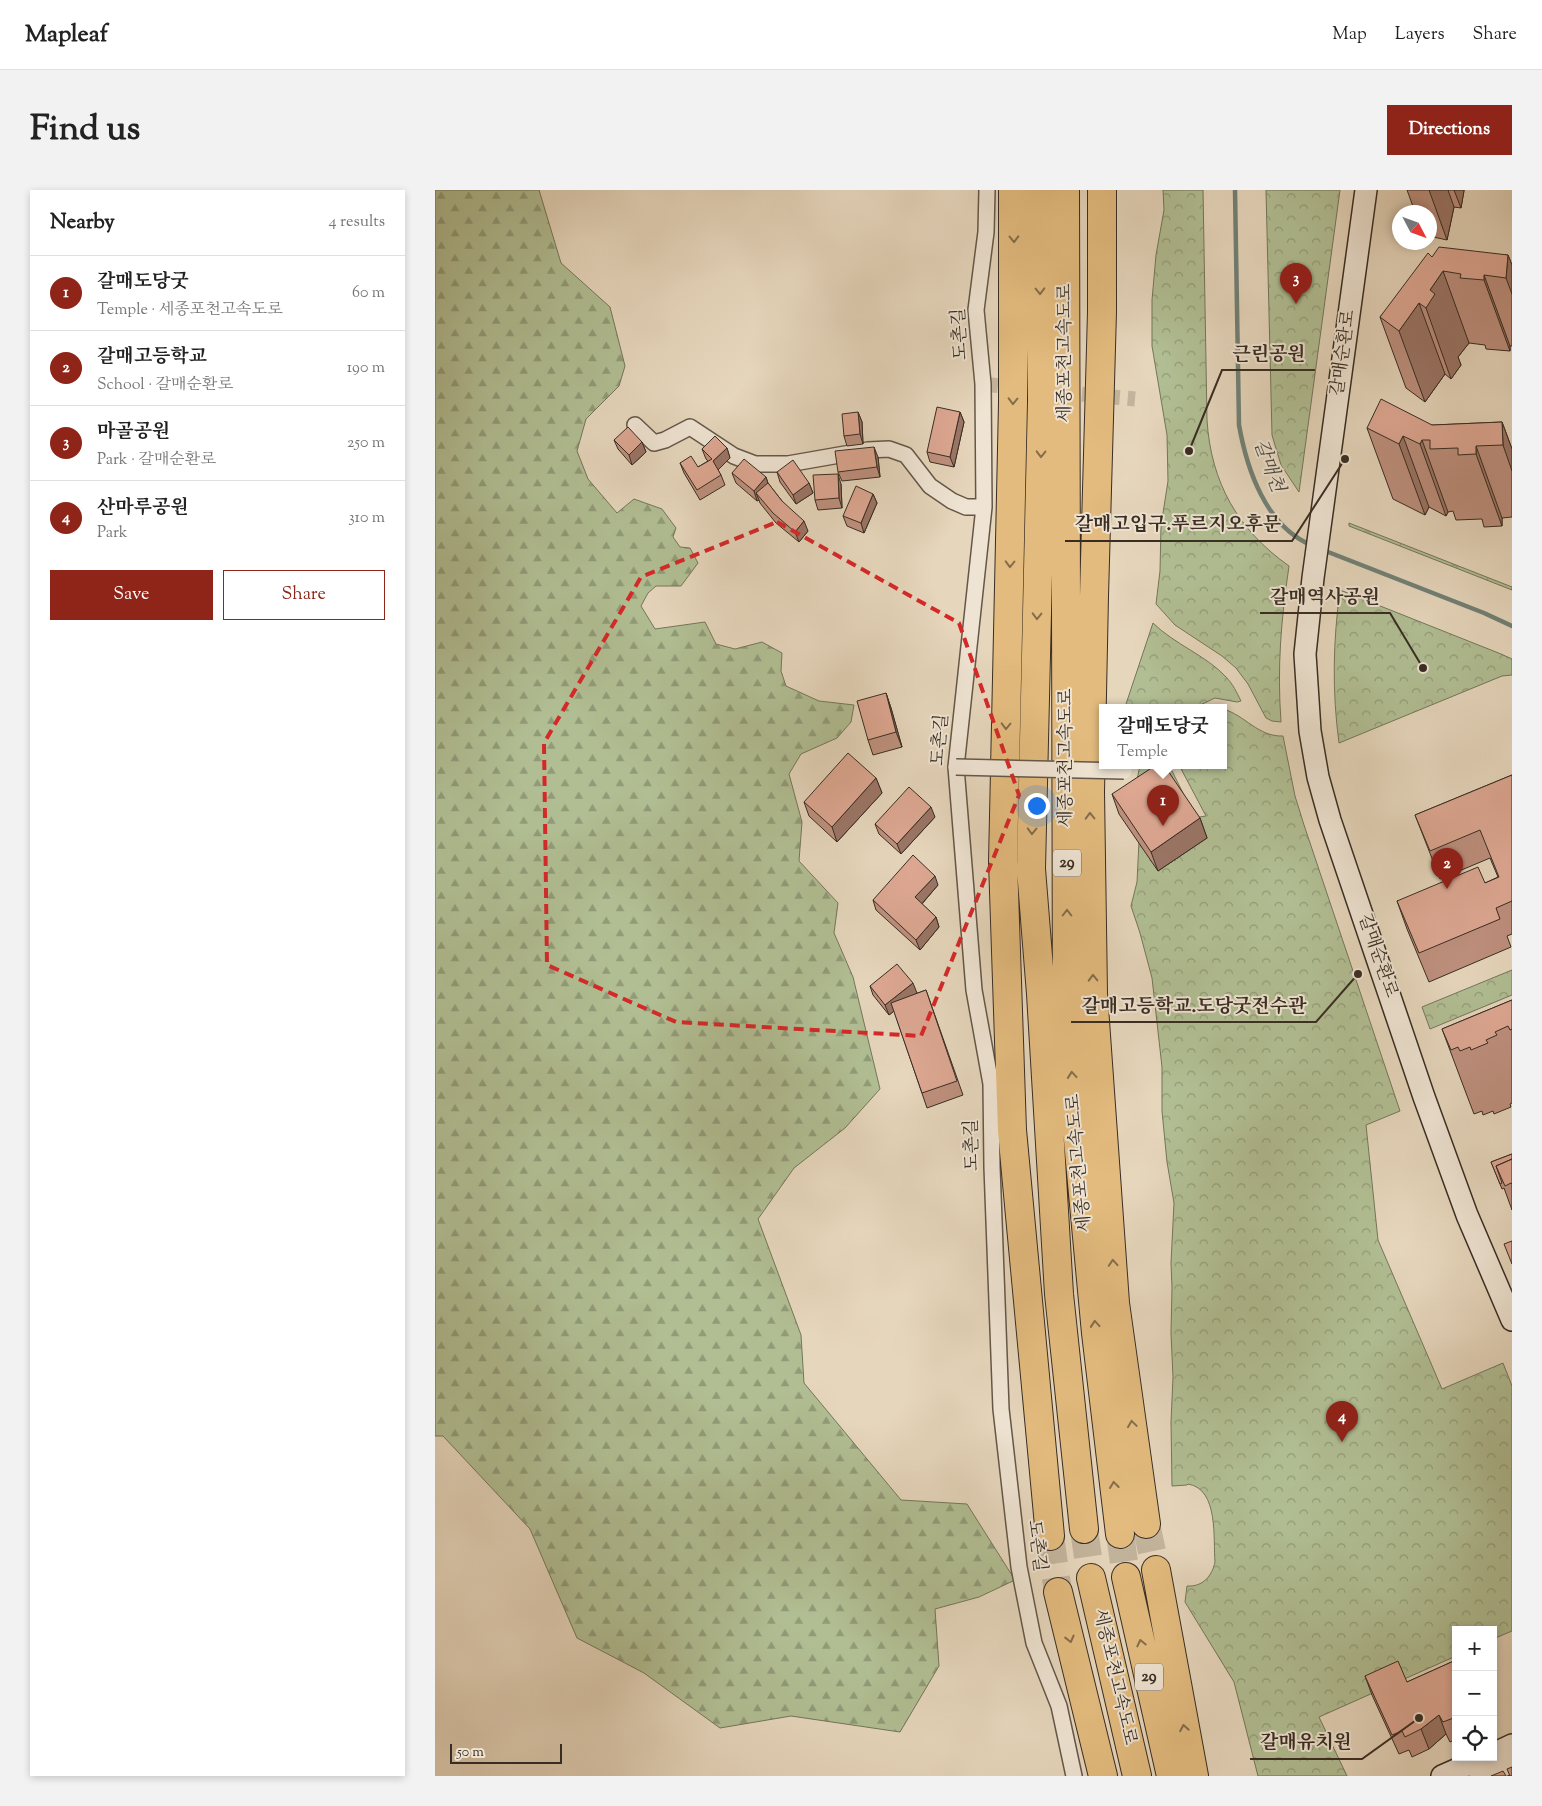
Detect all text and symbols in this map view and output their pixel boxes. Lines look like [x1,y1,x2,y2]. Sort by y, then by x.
text: Mapleaf [25,18,108,52]
text: Map [1332,22,1367,48]
text: Layers [1395,22,1445,48]
text: Share [1473,22,1517,48]
text: Find us [30,105,140,156]
button: Directions [1387,105,1512,155]
north arrow [1392,205,1437,250]
text: Nearby [50,208,115,238]
text: 4 results [329,211,385,234]
one-way arrow [1009,235,1019,243]
pin: 3 [1280,263,1312,304]
text: 갈매도당굿 [97,269,189,296]
text: 1 [63,282,69,305]
text: 60 m [352,282,385,305]
street label: 세종포천고속도로 [1053,283,1079,423]
one-way arrow [1035,288,1045,295]
text: Temple · 세종포천고속도로 [97,299,282,322]
street label: 도촌길 [947,307,975,361]
street label: 갈매순환로 [1325,308,1363,398]
callout: 근린공원 [1222,336,1315,370]
text: 근린공원 [1232,342,1306,369]
text: 갈매고등학교 [97,344,207,371]
text: 2 [62,357,70,380]
text: 190 m [347,357,385,380]
text: School · 갈매순환로 [97,374,233,397]
one-way arrow [1008,398,1018,405]
text: 마골공원 [97,419,170,446]
text: 3 [63,432,69,455]
text: 250 m [347,432,385,455]
water label: 갈매천 [1246,435,1291,498]
text: Park · 갈매순환로 [97,449,216,472]
one-way arrow [1035,450,1046,458]
text: 산마루공원 [97,495,189,522]
text: 4 [62,507,70,530]
text: 310 m [348,507,385,530]
callout: 갈매고입구.푸르지오후문 [1065,507,1292,541]
text: 갈매고입구.푸르지오후문 [1075,512,1281,539]
text: Park [97,522,128,545]
one-way arrow [1004,560,1015,568]
button: Save [50,570,213,620]
button: Share [223,570,385,620]
callout: 갈매역사공원 [1260,579,1390,613]
text: 갈매역사공원 [1270,585,1380,612]
one-way arrow [1032,612,1042,620]
street label: 세종포천고속도로 [1054,688,1080,828]
popup [1099,704,1227,769]
street label: 도촌길 [926,713,956,767]
text: 갈매도당굿 [1117,714,1209,741]
one-way arrow [1001,722,1011,730]
text: Temple [1117,741,1168,764]
pin: 1 [1147,785,1179,826]
your location [1024,793,1050,819]
one-way arrow [1085,811,1096,819]
one-way arrow [1027,828,1037,835]
pin: 2 [1431,848,1463,889]
road number: 29 [1053,850,1081,876]
one-way arrow [1062,909,1072,916]
street label: 갈매순환로 [1351,911,1403,1001]
one-way arrow [1088,974,1098,982]
callout: 갈매고등학교.도당굿전수관 [1071,988,1316,1022]
text: 갈매고등학교.도당굿전수관 [1081,994,1307,1021]
one-way arrow [1067,1071,1078,1079]
street label: 세종포천고속도로 [1061,1093,1099,1233]
street label: 도촌길 [960,1119,986,1171]
one-way arrow [1107,1258,1118,1266]
one-way arrow [1090,1320,1101,1328]
pin: 4 [1326,1401,1358,1442]
one-way arrow [1127,1419,1138,1427]
one-way arrow [1109,1481,1120,1489]
street label: 도촌길 [1020,1519,1052,1573]
street label: 세종포천고속도로 [1086,1606,1142,1748]
map controls [1452,1626,1497,1761]
button: + [1452,1626,1497,1671]
one-way arrow [1064,1635,1075,1644]
one-way arrow [1136,1639,1147,1648]
road number: 29 [1135,1664,1163,1690]
button: − [1452,1671,1497,1716]
button: locate [1452,1716,1497,1761]
one-way arrow [1180,1724,1190,1733]
callout: 갈매유치원 [1250,1725,1362,1759]
text: 갈매유치원 [1260,1730,1352,1757]
scale bar [450,1741,563,1764]
text: 50 m [457,1743,484,1763]

